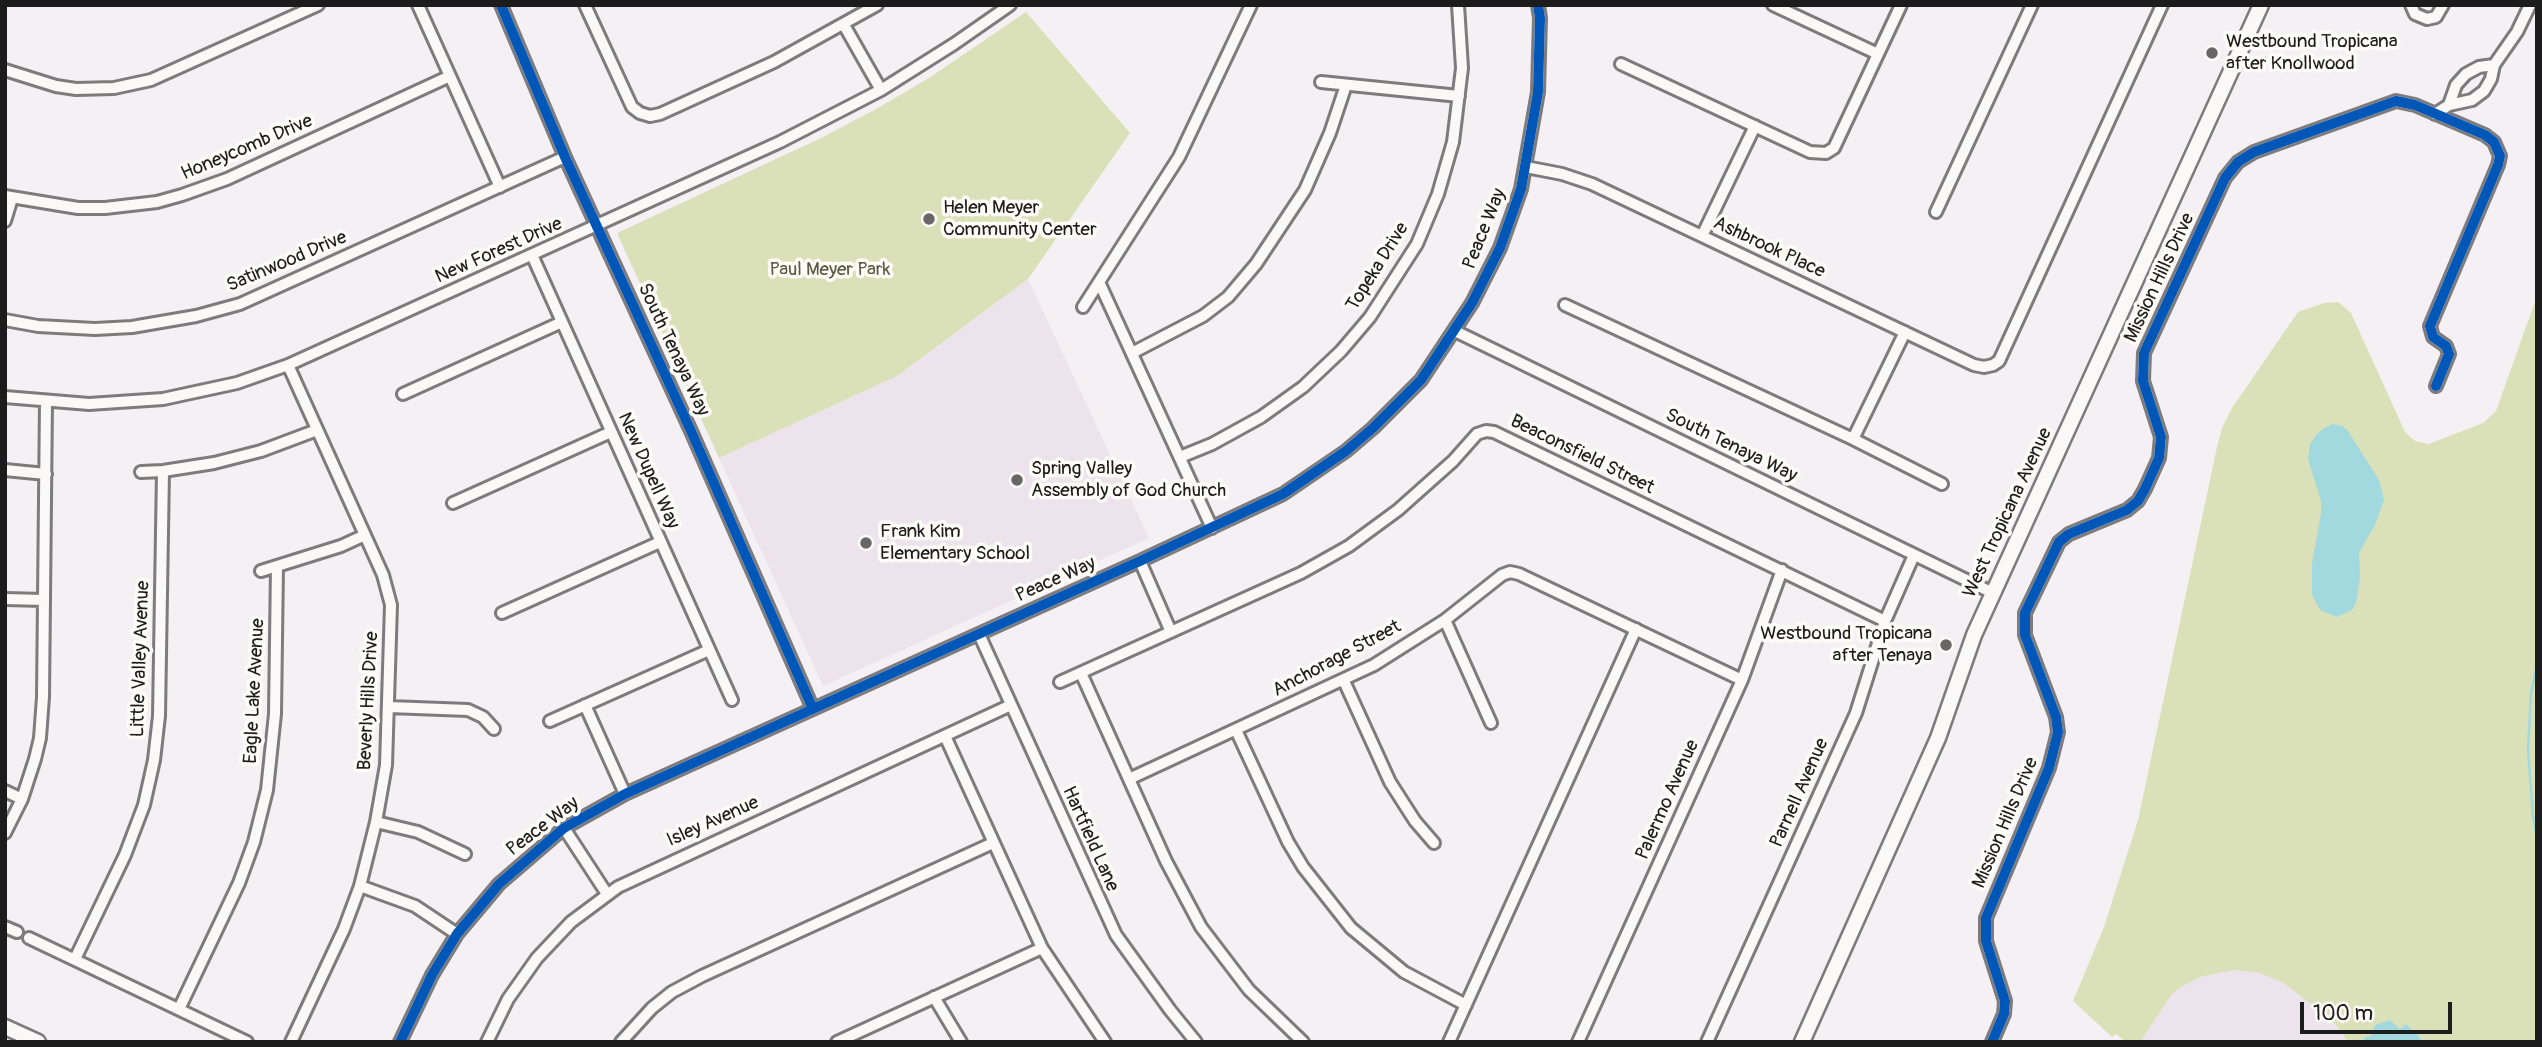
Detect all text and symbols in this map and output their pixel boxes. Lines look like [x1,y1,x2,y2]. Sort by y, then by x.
place label: Westbound Tropicana after Knollwood [2226,31,2398,75]
marker: Westbound Tropicana after Knollwood [2204,45,2220,61]
street label: Honeycomb Drive [178,110,316,186]
street label: Peace Way [1459,185,1511,273]
place label: Helen Meyer Community Center [943,197,1097,241]
street label: Mission Hills Drive [2120,210,2200,346]
marker: Helen Meyer Community Center [921,211,937,227]
street label: Ashbrook Place [1709,212,1829,284]
street label: New Forest Drive [432,213,566,289]
street label: Topeka Drive [1342,219,1414,315]
street label: Satinwood Drive [224,226,350,298]
park label: Paul Meyer Park [770,259,890,281]
street label: South Tenaya Way [632,280,714,420]
street label: South Tenaya Way [1661,404,1801,488]
street label: New Dupell Way [612,409,684,533]
street label: Beaconsfield Street [1506,410,1658,500]
street label: West Tropicana Avenue [1959,424,2057,602]
place label: Spring Valley Assembly of God Church [1031,458,1226,502]
marker: Spring Valley Assembly of God Church [1009,472,1025,488]
place label: Frank Kim Elementary School [880,521,1030,565]
marker: Frank Kim Elementary School [858,535,874,551]
street label: Peace Way [1013,552,1099,608]
street label: Little Valley Avenue [127,580,155,738]
street label: Anchorage Street [1269,616,1405,702]
street label: Eagle Lake Avenue [240,618,270,764]
place label: Westbound Tropicana after Tenaya [1760,623,1932,667]
street label: Beverly Hills Drive [354,631,384,771]
marker: Westbound Tropicana after Tenaya [1938,637,1954,653]
street label: Parnell Avenue [1766,735,1834,851]
street label: Palermo Avenue [1631,737,1705,863]
street label: Mission Hills Drive [1968,754,2044,892]
street label: Hartfield Lane [1057,783,1123,895]
street label: Peace Way [502,792,584,862]
street label: Isley Avenue [663,792,763,852]
scale bar [2304,988,2456,1032]
text: 100 m [2313,1000,2373,1027]

